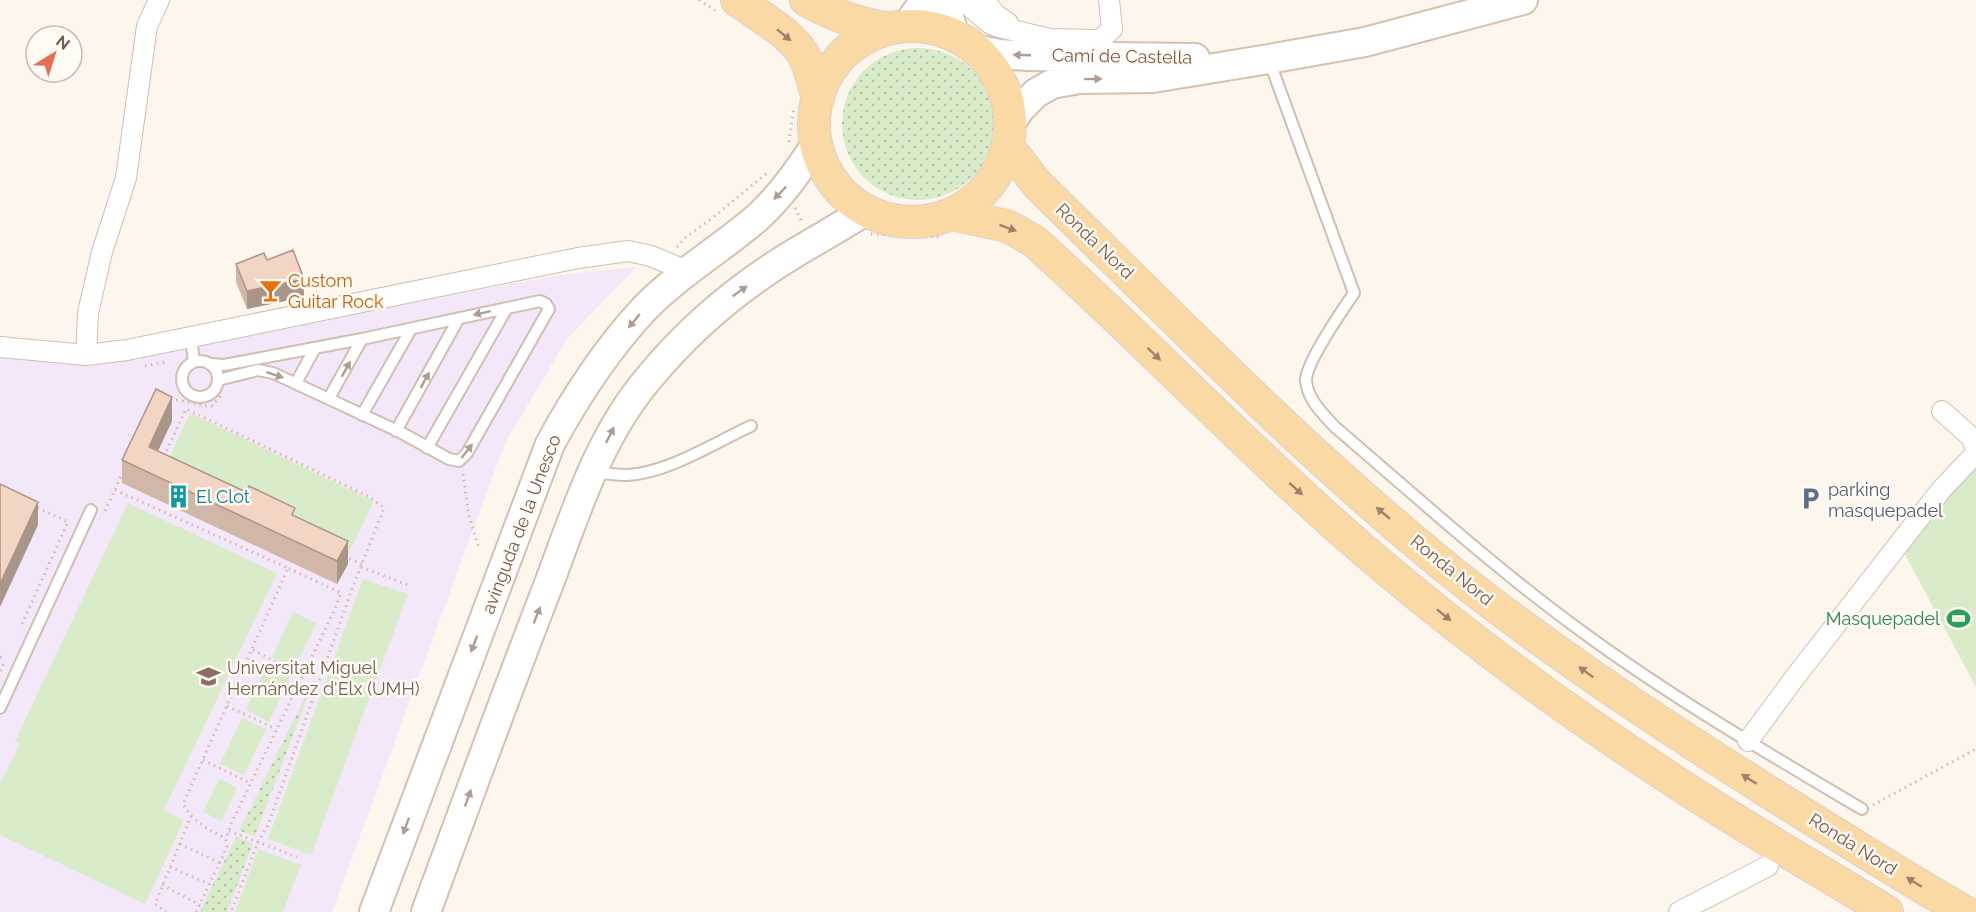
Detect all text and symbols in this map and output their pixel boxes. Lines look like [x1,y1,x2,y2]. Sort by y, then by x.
north arrow [24,24,84,84]
one-way arrow [776,28,791,41]
text: N [52,31,74,54]
street label: Camí de Castella [1052,44,1192,68]
one-way arrow [1012,50,1031,59]
one-way arrow [1084,74,1103,84]
one-way arrow [774,185,788,199]
street label: Ronda Nord [1052,199,1138,283]
one-way arrow [999,223,1017,233]
place label: Custom Guitar Rock [288,270,384,312]
bar icon: Custom Guitar Rock [257,277,283,303]
one-way arrow [731,285,747,297]
one-way arrow [473,309,491,319]
one-way arrow [628,313,641,329]
one-way arrow [1147,347,1161,361]
one-way arrow [340,361,351,377]
one-way arrow [266,370,284,380]
one-way arrow [420,371,430,388]
one-way arrow [606,427,615,444]
street label: avinguda de la Unesco [477,431,565,617]
one-way arrow [460,443,473,459]
place label: parking masquepadel [1828,479,1943,521]
one-way arrow [1288,482,1303,495]
building icon: El Clot [165,483,191,509]
place label: El Clot [196,486,250,507]
parking icon: parking masquepadel [1797,486,1823,512]
one-way arrow [1375,507,1391,520]
street label: Ronda Nord [1407,530,1497,610]
sports icon: Masquepadel [1945,605,1971,631]
one-way arrow [532,606,542,624]
place label: Masquepadel [1826,608,1940,629]
one-way arrow [1436,609,1452,622]
one-way arrow [469,635,479,653]
place label: Universitat Miguel Hernández d'Elx (UMH) [227,657,420,699]
school or university icon: Universitat Miguel Hernández d'Elx (UMH) [196,664,222,690]
one-way arrow [1578,667,1593,679]
one-way arrow [1741,774,1757,785]
one-way arrow [464,789,474,807]
street label: Ronda Nord [1805,809,1901,879]
one-way arrow [401,818,411,836]
one-way arrow [1906,876,1923,887]

